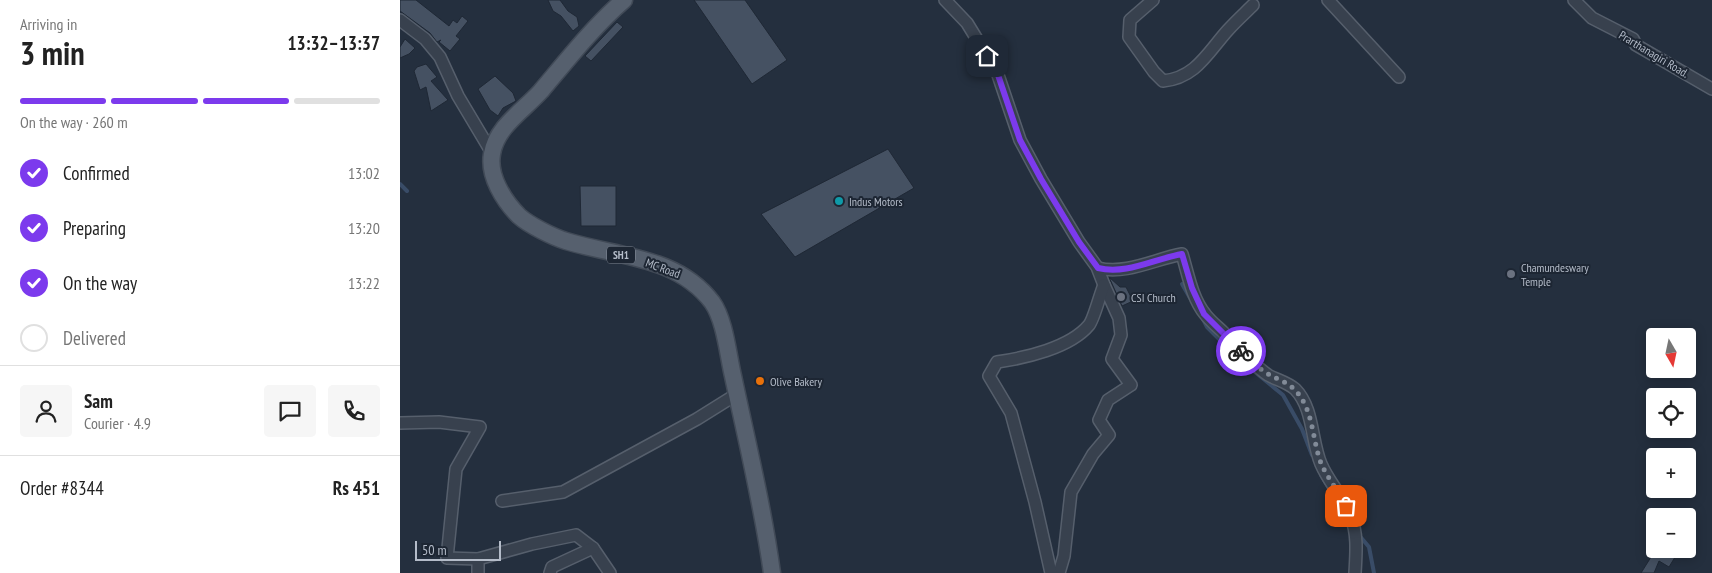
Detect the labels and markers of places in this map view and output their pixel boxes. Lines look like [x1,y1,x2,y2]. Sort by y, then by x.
pin [966,35,1008,77]
place label: Indus Motors [849,194,903,209]
marker: Indus Motors [833,195,845,207]
place label: Chamundeswary Temple [1521,260,1589,289]
marker: Chamundeswary Temple [1505,268,1517,280]
place label: CSI Church [1131,290,1176,305]
marker: CSI Church [1115,291,1127,303]
place label: Olive Bakery [770,374,822,389]
marker: Olive Bakery [754,375,766,387]
pin [1325,485,1367,527]

